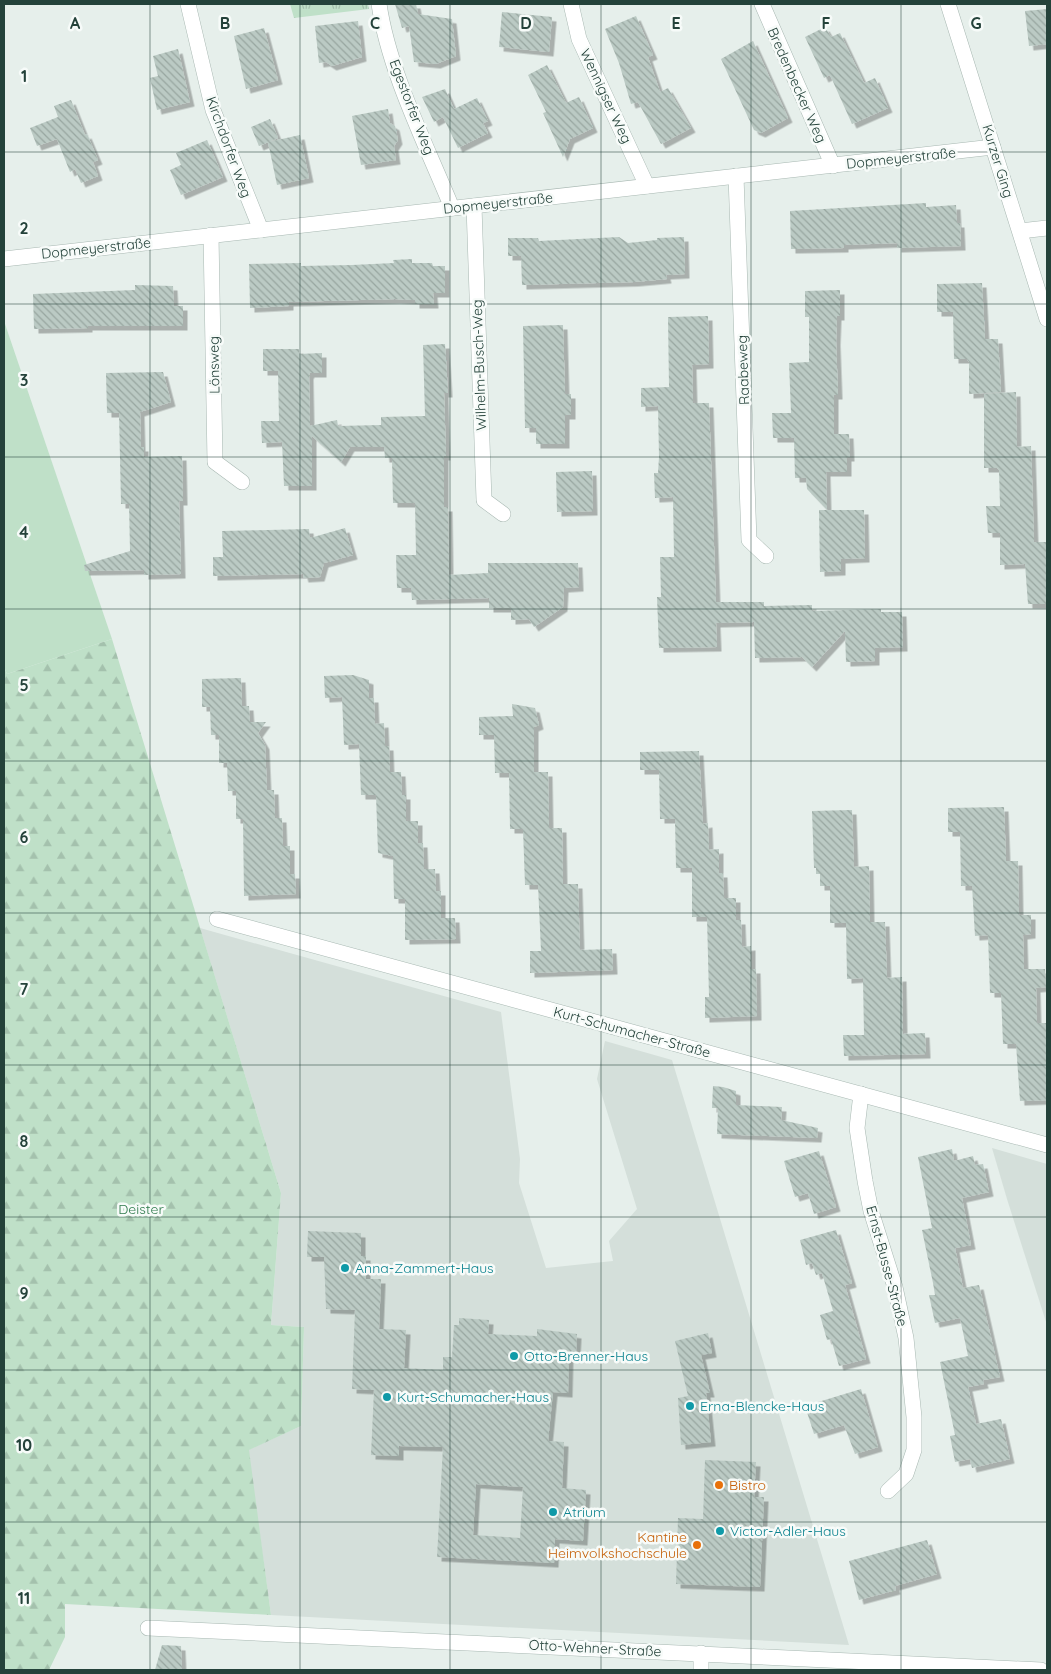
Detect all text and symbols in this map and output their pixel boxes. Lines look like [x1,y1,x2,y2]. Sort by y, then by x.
text: A [70,13,81,33]
text: B [220,13,230,33]
text: C [370,13,380,33]
text: D [520,13,532,33]
text: E [671,13,681,33]
text: F [822,13,831,33]
text: G [970,13,982,33]
street label: Bredenbecker Weg [763,24,831,146]
street label: Wennigser Weg [576,46,636,146]
street label: Egestorfer Weg [386,57,438,157]
text: 1 [21,66,27,86]
street label: Kirchdorfer Weg [202,94,256,200]
street label: Kurzer Ging [978,122,1018,200]
street label: Dopmeyerstraße [845,143,957,173]
street label: Dopmeyerstraße [442,188,554,218]
text: 2 [19,218,29,238]
street label: Dopmeyerstraße [40,233,152,263]
street label: Wilhelm-Busch-Weg [468,299,490,431]
street label: Raabeweg [733,335,753,405]
street label: Lönsweg [204,336,224,394]
text: 3 [20,370,28,390]
text: 4 [19,522,29,542]
text: 5 [19,675,29,695]
text: 6 [20,827,29,847]
text: 7 [20,979,29,999]
street label: Kurt-Schumacher-Straße [552,1002,713,1062]
text: 8 [20,1131,29,1151]
park label: Deister [118,1200,164,1218]
street label: Ernst-Busse-Straße [862,1204,912,1329]
place label: Anna-Zammert-Haus [355,1259,494,1277]
marker: Anna-Zammert-Haus [339,1262,351,1274]
text: 9 [19,1283,29,1303]
place label: Otto-Brenner-Haus [524,1347,648,1365]
marker: Otto-Brenner-Haus [508,1350,520,1362]
place label: Kurt-Schumacher-Haus [397,1388,549,1406]
marker: Kurt-Schumacher-Haus [381,1391,393,1403]
place label: Erna-Blencke-Haus [700,1397,824,1415]
marker: Erna-Blencke-Haus [684,1400,696,1412]
text: 10 [16,1435,32,1455]
place label: Bistro [729,1476,766,1494]
marker: Bistro [713,1479,725,1491]
place label: Atrium [563,1503,606,1521]
marker: Atrium [547,1506,559,1518]
place label: Victor-Adler-Haus [730,1522,846,1540]
marker: Victor-Adler-Haus [714,1525,726,1537]
place label: Kantine Heimvolkshochschule [548,1528,687,1562]
marker: Kantine Heimvolkshochschule [691,1539,703,1551]
text: 11 [18,1588,30,1608]
street label: Otto-Wehner-Straße [528,1636,662,1660]

